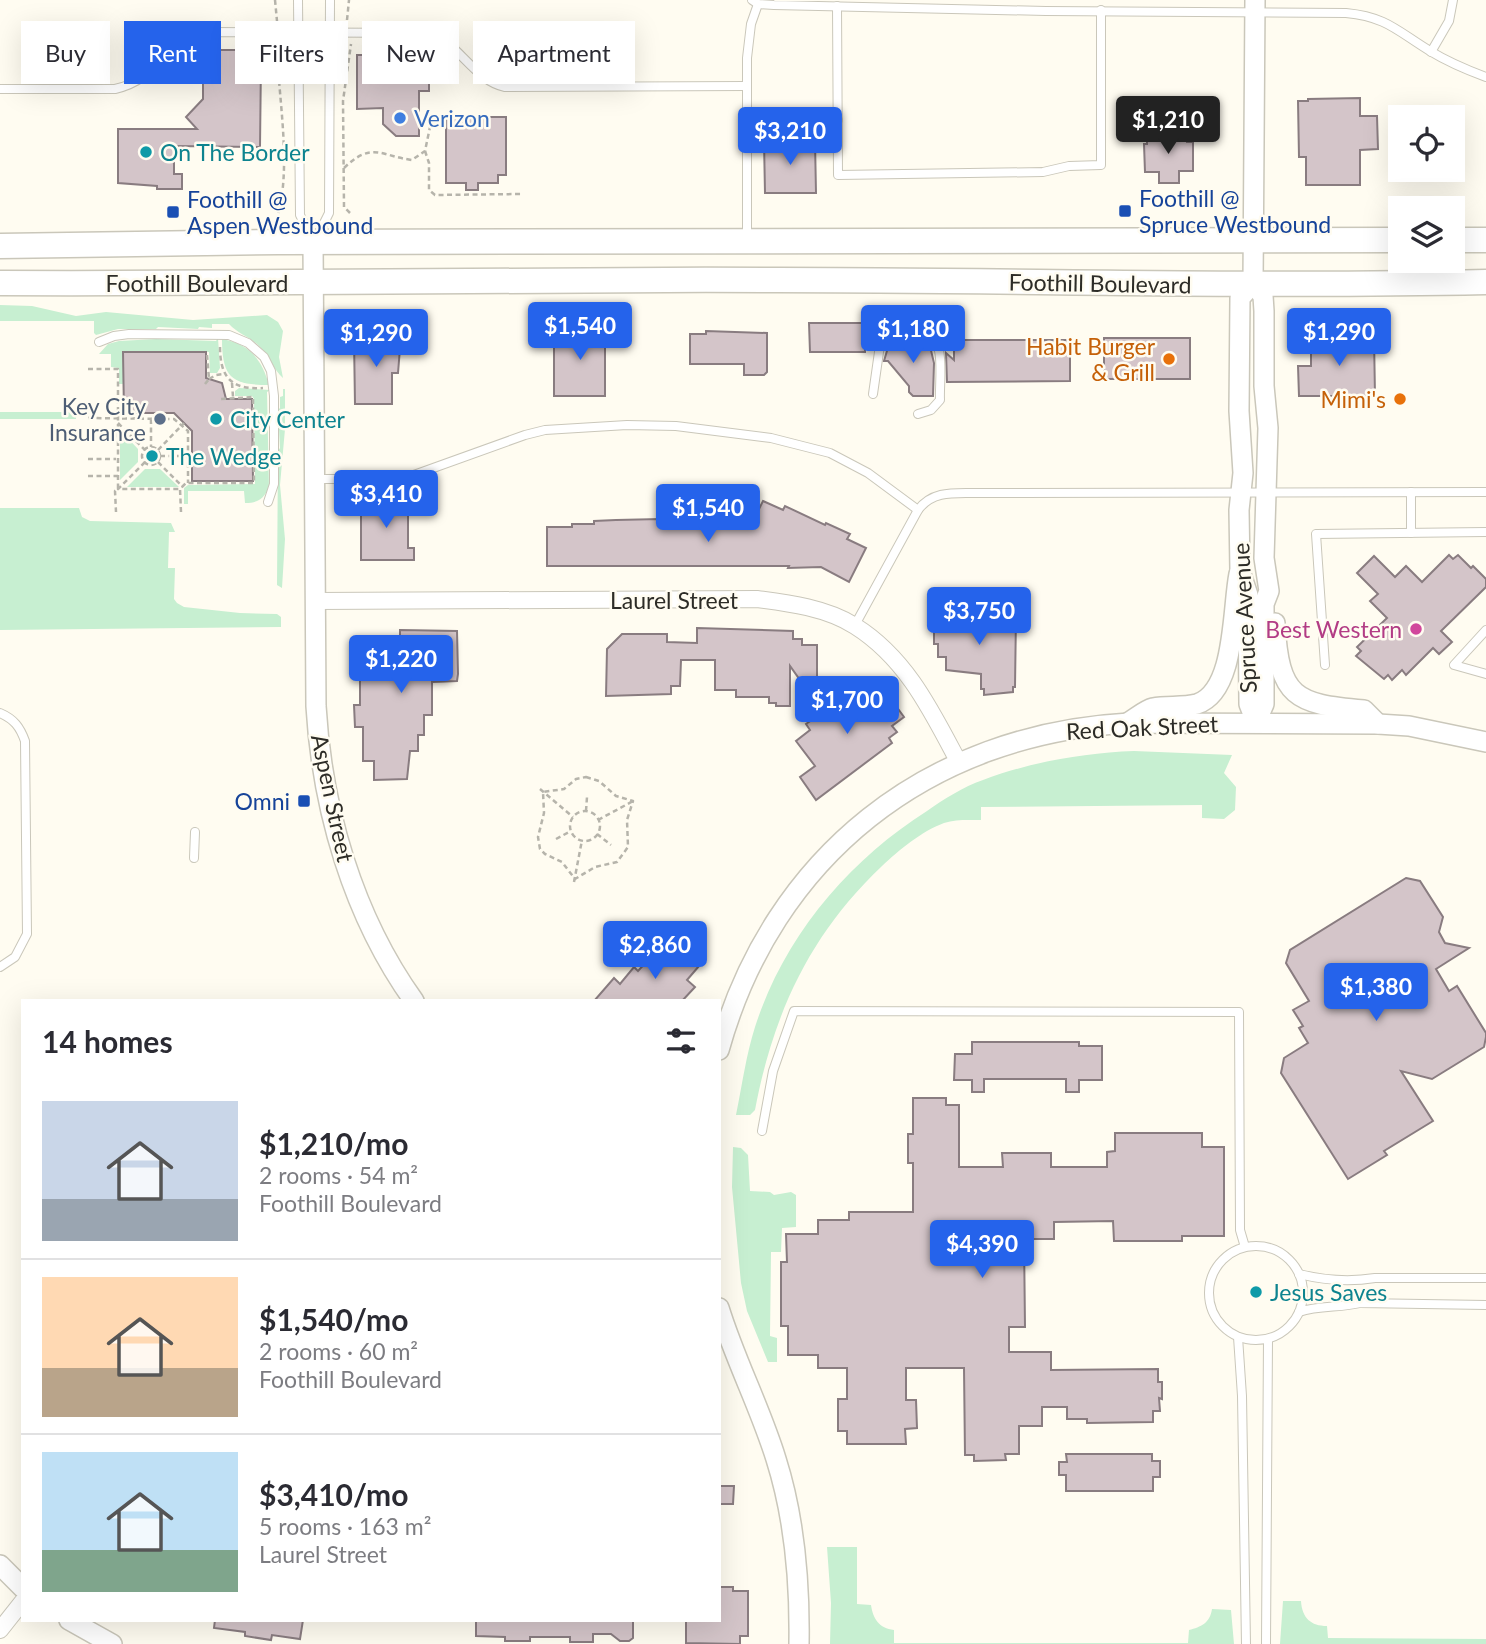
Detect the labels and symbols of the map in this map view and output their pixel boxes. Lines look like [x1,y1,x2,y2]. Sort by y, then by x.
pin: $1,210 [1111,96,1225,156]
place label: Verizon [414,104,490,132]
pin: $3,210 [733,108,847,167]
marker: Verizon [392,110,408,126]
place label: On The Border [160,138,310,166]
marker: On The Border [138,144,154,160]
place label: Foothill @ Spruce Westbound [1139,184,1331,238]
place label: Foothill @ Aspen Westbound [187,185,373,239]
marker: Foothill @ Spruce Westbound [1117,203,1133,219]
marker: Foothill @ Aspen Westbound [165,204,181,220]
street label: Foothill Boulevard [1008,267,1192,299]
street label: Foothill Boulevard [106,269,288,297]
pin: $1,540 [523,302,637,362]
pin: $1,180 [856,306,970,365]
pin: $1,290 [1282,308,1396,368]
pin: $1,290 [319,310,433,369]
place label: Habit Burger & Grill [1026,332,1156,386]
marker: Habit Burger & Grill [1161,351,1177,367]
place label: Mimi's [1320,385,1386,413]
marker: Mimi's [1392,391,1408,407]
place label: Key City Insurance [49,392,146,446]
place label: City Center [230,405,346,433]
marker: Key City Insurance [152,411,168,427]
marker: City Center [208,411,224,427]
place label: The Wedge [166,442,281,470]
marker: The Wedge [144,448,160,464]
pin: $3,410 [329,470,443,530]
pin: $1,540 [651,484,765,544]
street label: Spruce Avenue [1226,542,1262,694]
street label: Laurel Street [610,586,739,614]
pin: $3,750 [922,588,1036,647]
place label: Best Western [1265,615,1402,643]
marker: Best Western [1408,621,1424,637]
pin: $1,220 [344,636,458,695]
pin: $1,700 [790,676,904,736]
street label: Red Oak Street [1065,709,1220,745]
street label: Aspen Street [306,732,360,865]
place label: Omni [235,787,290,815]
marker: Omni [296,793,312,809]
pin: $2,860 [598,922,712,981]
pin: $1,380 [1319,964,1433,1023]
pin: $4,390 [925,1220,1039,1280]
place label: Jesus Saves [1270,1278,1387,1306]
marker: Jesus Saves [1248,1284,1264,1300]

